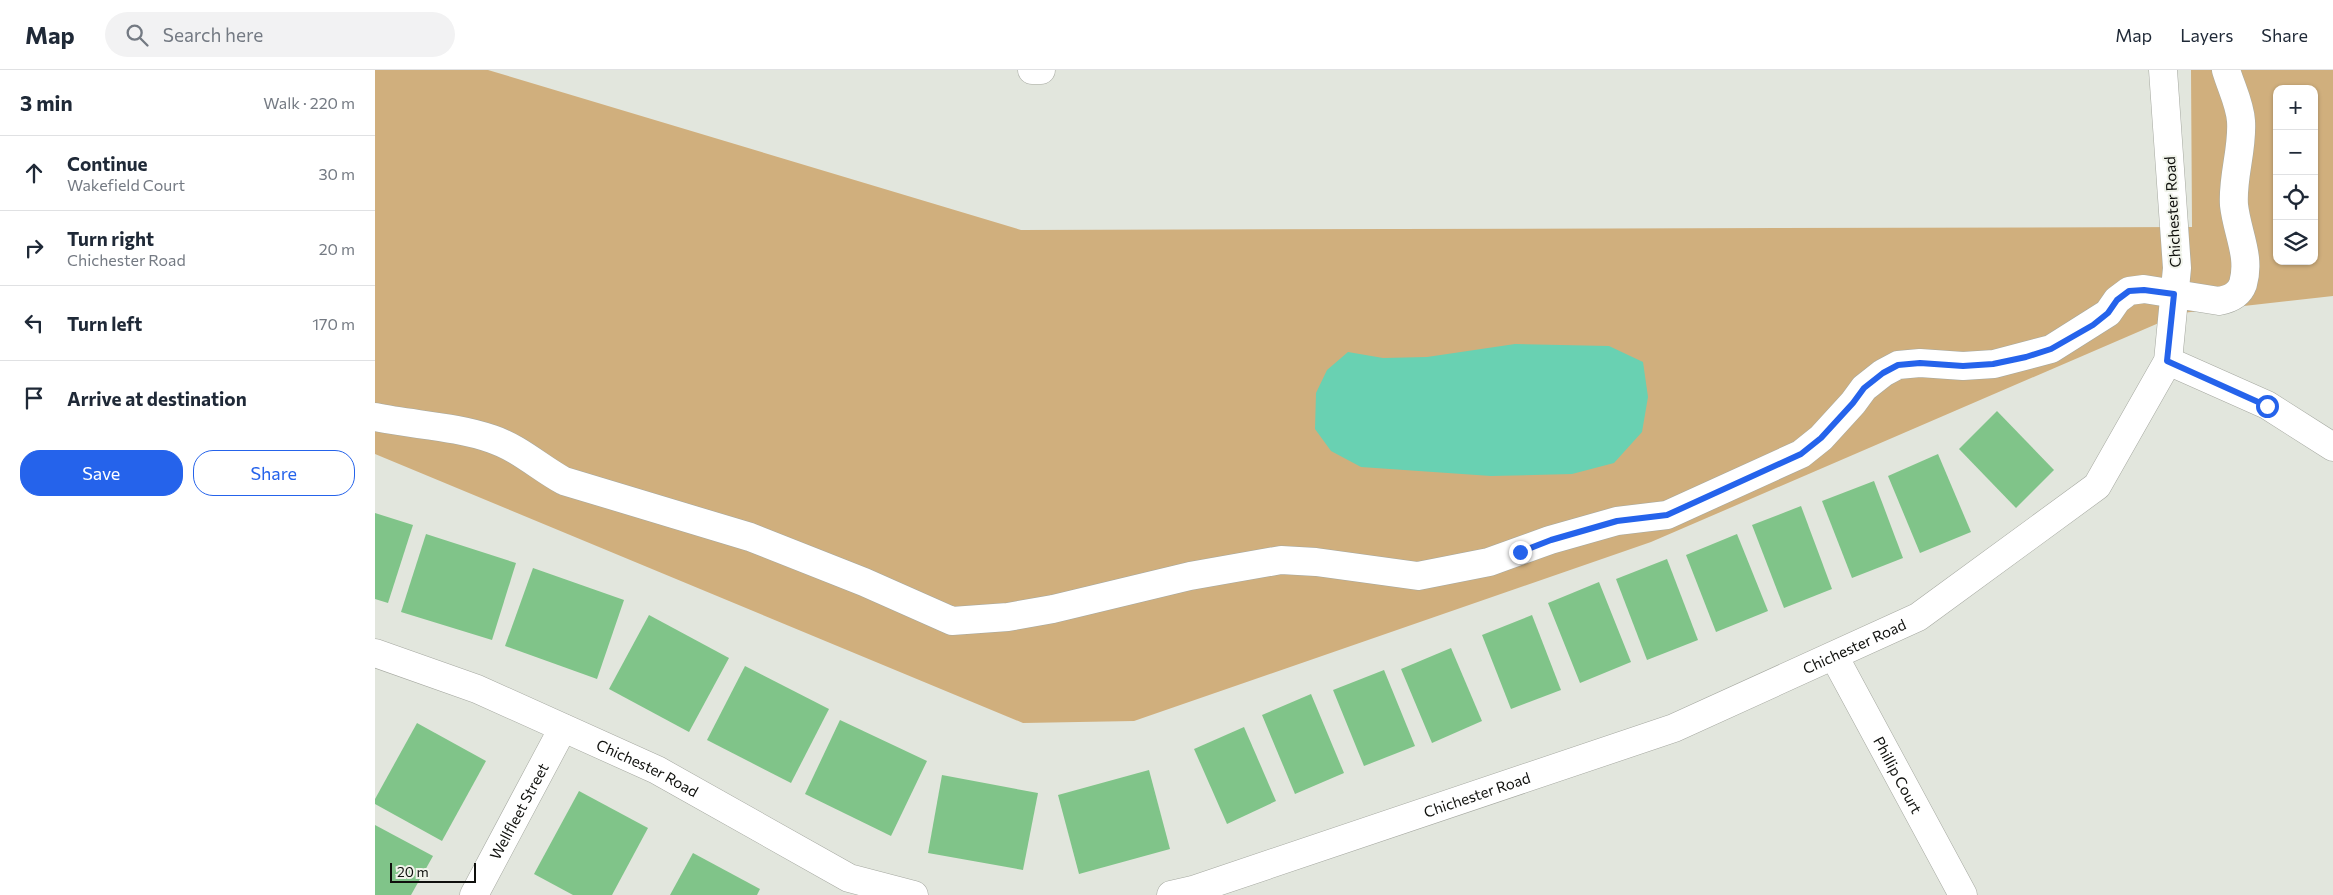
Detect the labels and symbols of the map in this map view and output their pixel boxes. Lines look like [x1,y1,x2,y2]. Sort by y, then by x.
street label: Chichester Road [2160,156,2184,268]
route start [2256,395,2279,418]
route end [1509,541,1532,564]
street label: Chichester Road [1800,615,1909,677]
street label: Phillip Court [1870,733,1926,816]
street label: Chichester Road [594,735,702,800]
street label: Wellfleet Street [486,760,552,862]
street label: Chichester Road [1421,768,1532,821]
scale bar [390,860,476,883]

